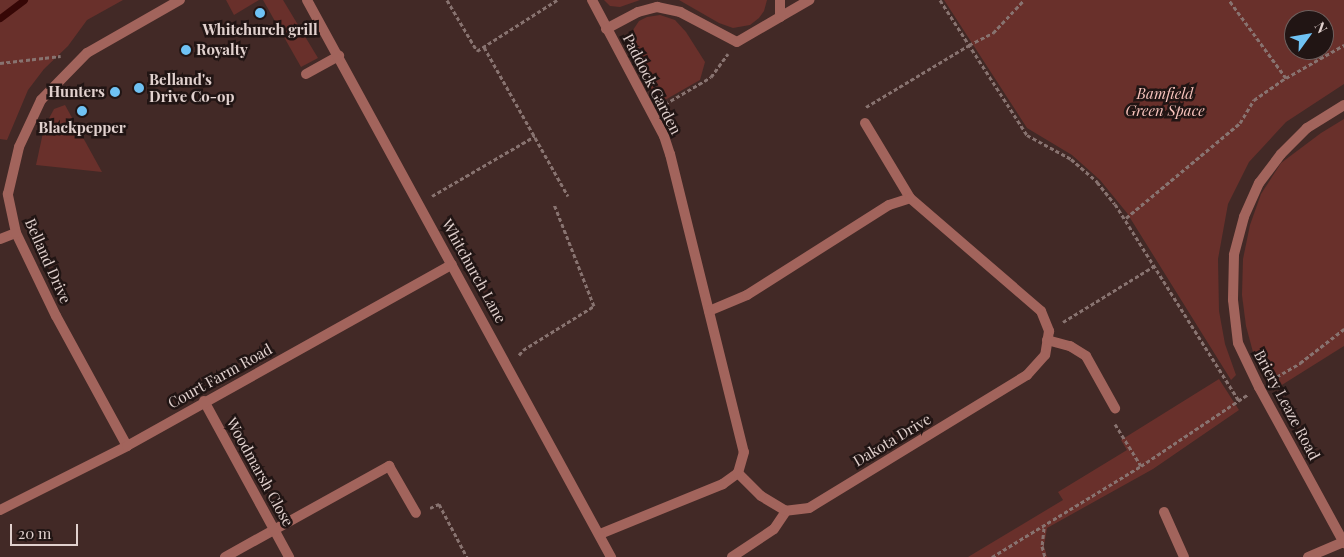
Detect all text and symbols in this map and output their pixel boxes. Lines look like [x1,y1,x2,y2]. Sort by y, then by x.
marker: Whitchurch grill [254,7,266,19]
north arrow [1284,10,1334,60]
text: N [1311,18,1332,37]
place label: Whitchurch grill [202,21,318,39]
street label: Paddock Garden [619,31,685,137]
place label: Royalty [196,41,248,59]
marker: Royalty [180,44,192,56]
place label: Belland's Drive Co-op [149,70,235,105]
marker: Belland's Drive Co-op [133,82,145,94]
place label: Hunters [48,83,105,101]
park label: Bamfield Green Space [1125,84,1205,119]
marker: Hunters [109,86,121,98]
marker: Blackpepper [76,105,88,117]
place label: Blackpepper [38,119,126,137]
street label: Belland Drive [21,216,75,306]
street label: Whitchurch Lane [438,216,510,326]
street label: Court Farm Road [165,340,275,412]
street label: Briery Leaze Road [1250,347,1324,463]
street label: Dakota Drive [850,410,934,470]
street label: Woodmarsh Close [223,415,297,529]
scale bar [12,514,80,546]
text: 20 m [18,523,51,543]

